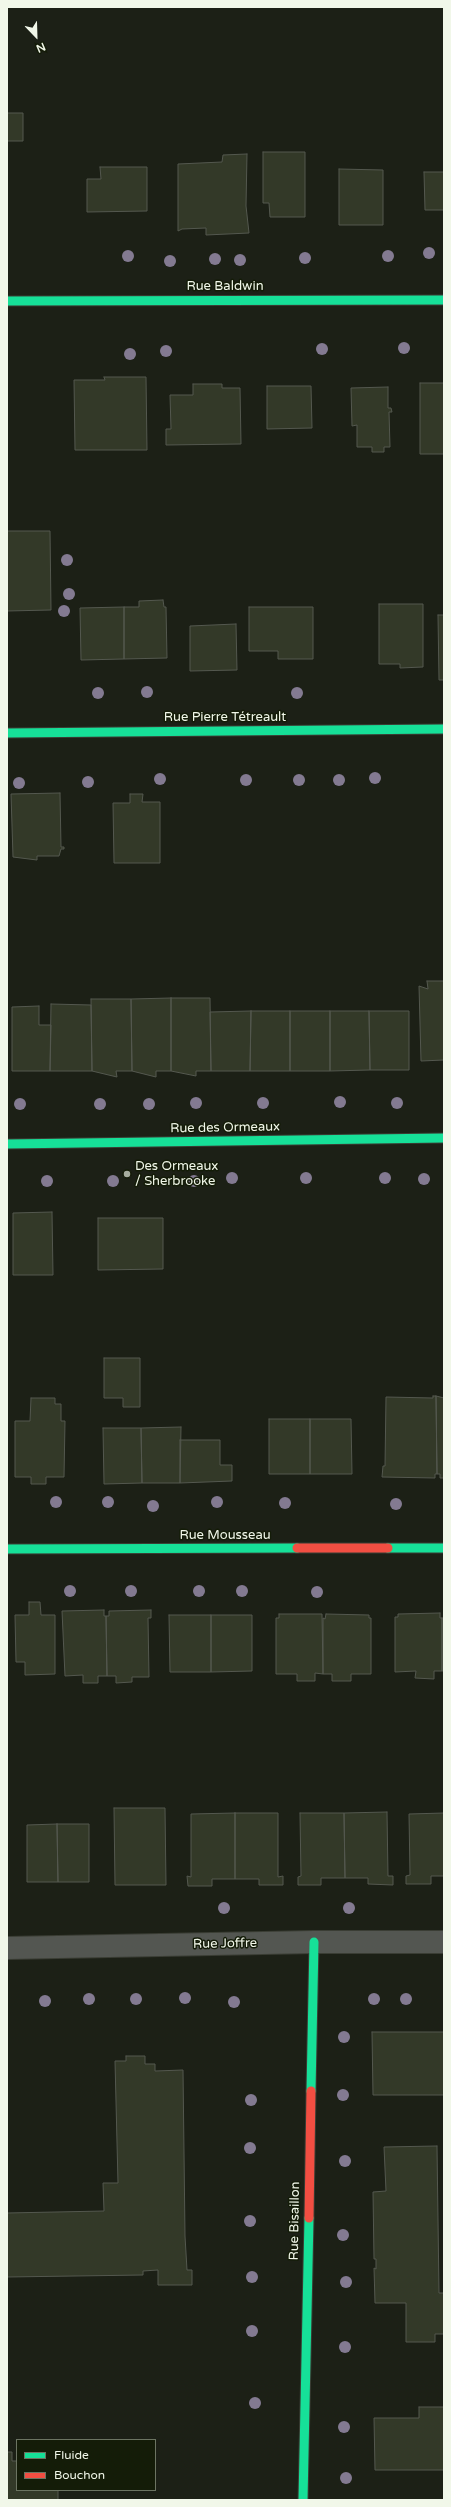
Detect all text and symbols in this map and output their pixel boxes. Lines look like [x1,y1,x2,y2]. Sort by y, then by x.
north arrow [16,16,56,56]
text: N [34,40,47,55]
street label: Rue Baldwin [186,279,264,295]
street label: Rue Pierre Tétreault [164,710,286,726]
street label: Rue des Ormeaux [170,1119,280,1137]
place label: Des Ormeaux / Sherbrooke [135,1159,218,1190]
marker: Des Ormeaux / Sherbrooke [122,1169,132,1179]
street label: Rue Mousseau [179,1528,271,1544]
street label: Rue Joffre [193,1936,257,1952]
street label: Rue Bisaillon [287,2181,303,2261]
legend [16,2439,156,2491]
text: Fluide [54,2448,89,2462]
text: Bouchon [54,2468,105,2482]

